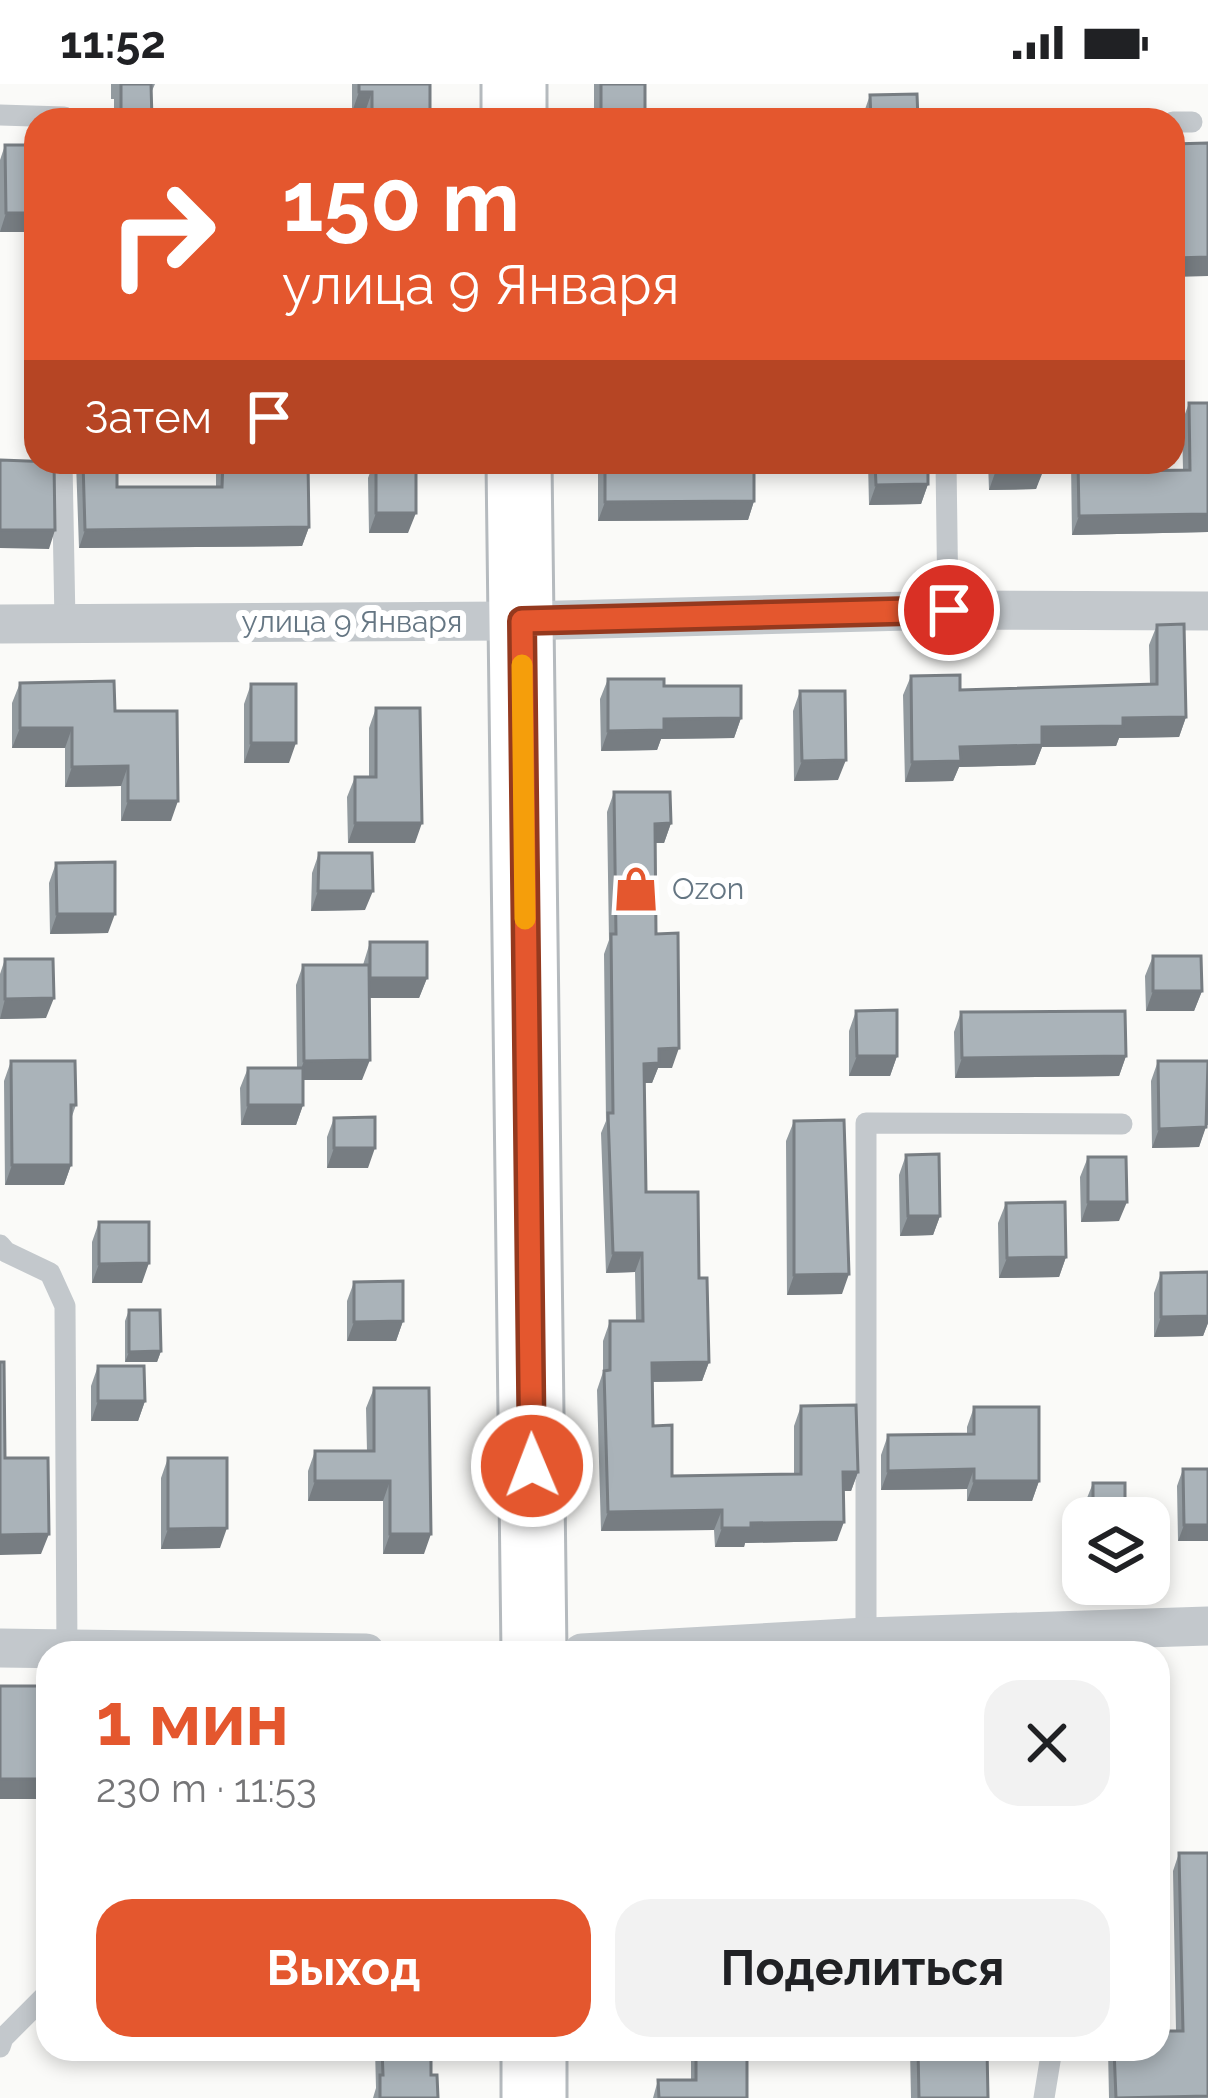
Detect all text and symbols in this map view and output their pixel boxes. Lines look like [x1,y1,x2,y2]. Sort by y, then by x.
text: 11:52 [60,16,166,69]
text: 150 m [282,152,520,251]
icon: right [84,156,240,312]
text: улица 9 Января [282,253,679,317]
icon: arrive [236,384,302,450]
text: Затем [84,391,212,444]
pin [898,559,1000,661]
icon: arrive [916,577,982,643]
street label: улица 9 Января [242,604,462,639]
shop icon: Ozon [611,864,661,914]
place label: Ozon [672,871,744,906]
position arrow [469,1403,595,1529]
map controls [1062,1497,1170,1605]
button: layers [1062,1497,1170,1605]
text: 1 мин [96,1677,289,1762]
button: close [984,1680,1110,1806]
text: 230 m · 11:53 [96,1765,317,1811]
button: Выход [96,1899,591,2037]
button: Поделиться [615,1899,1110,2037]

